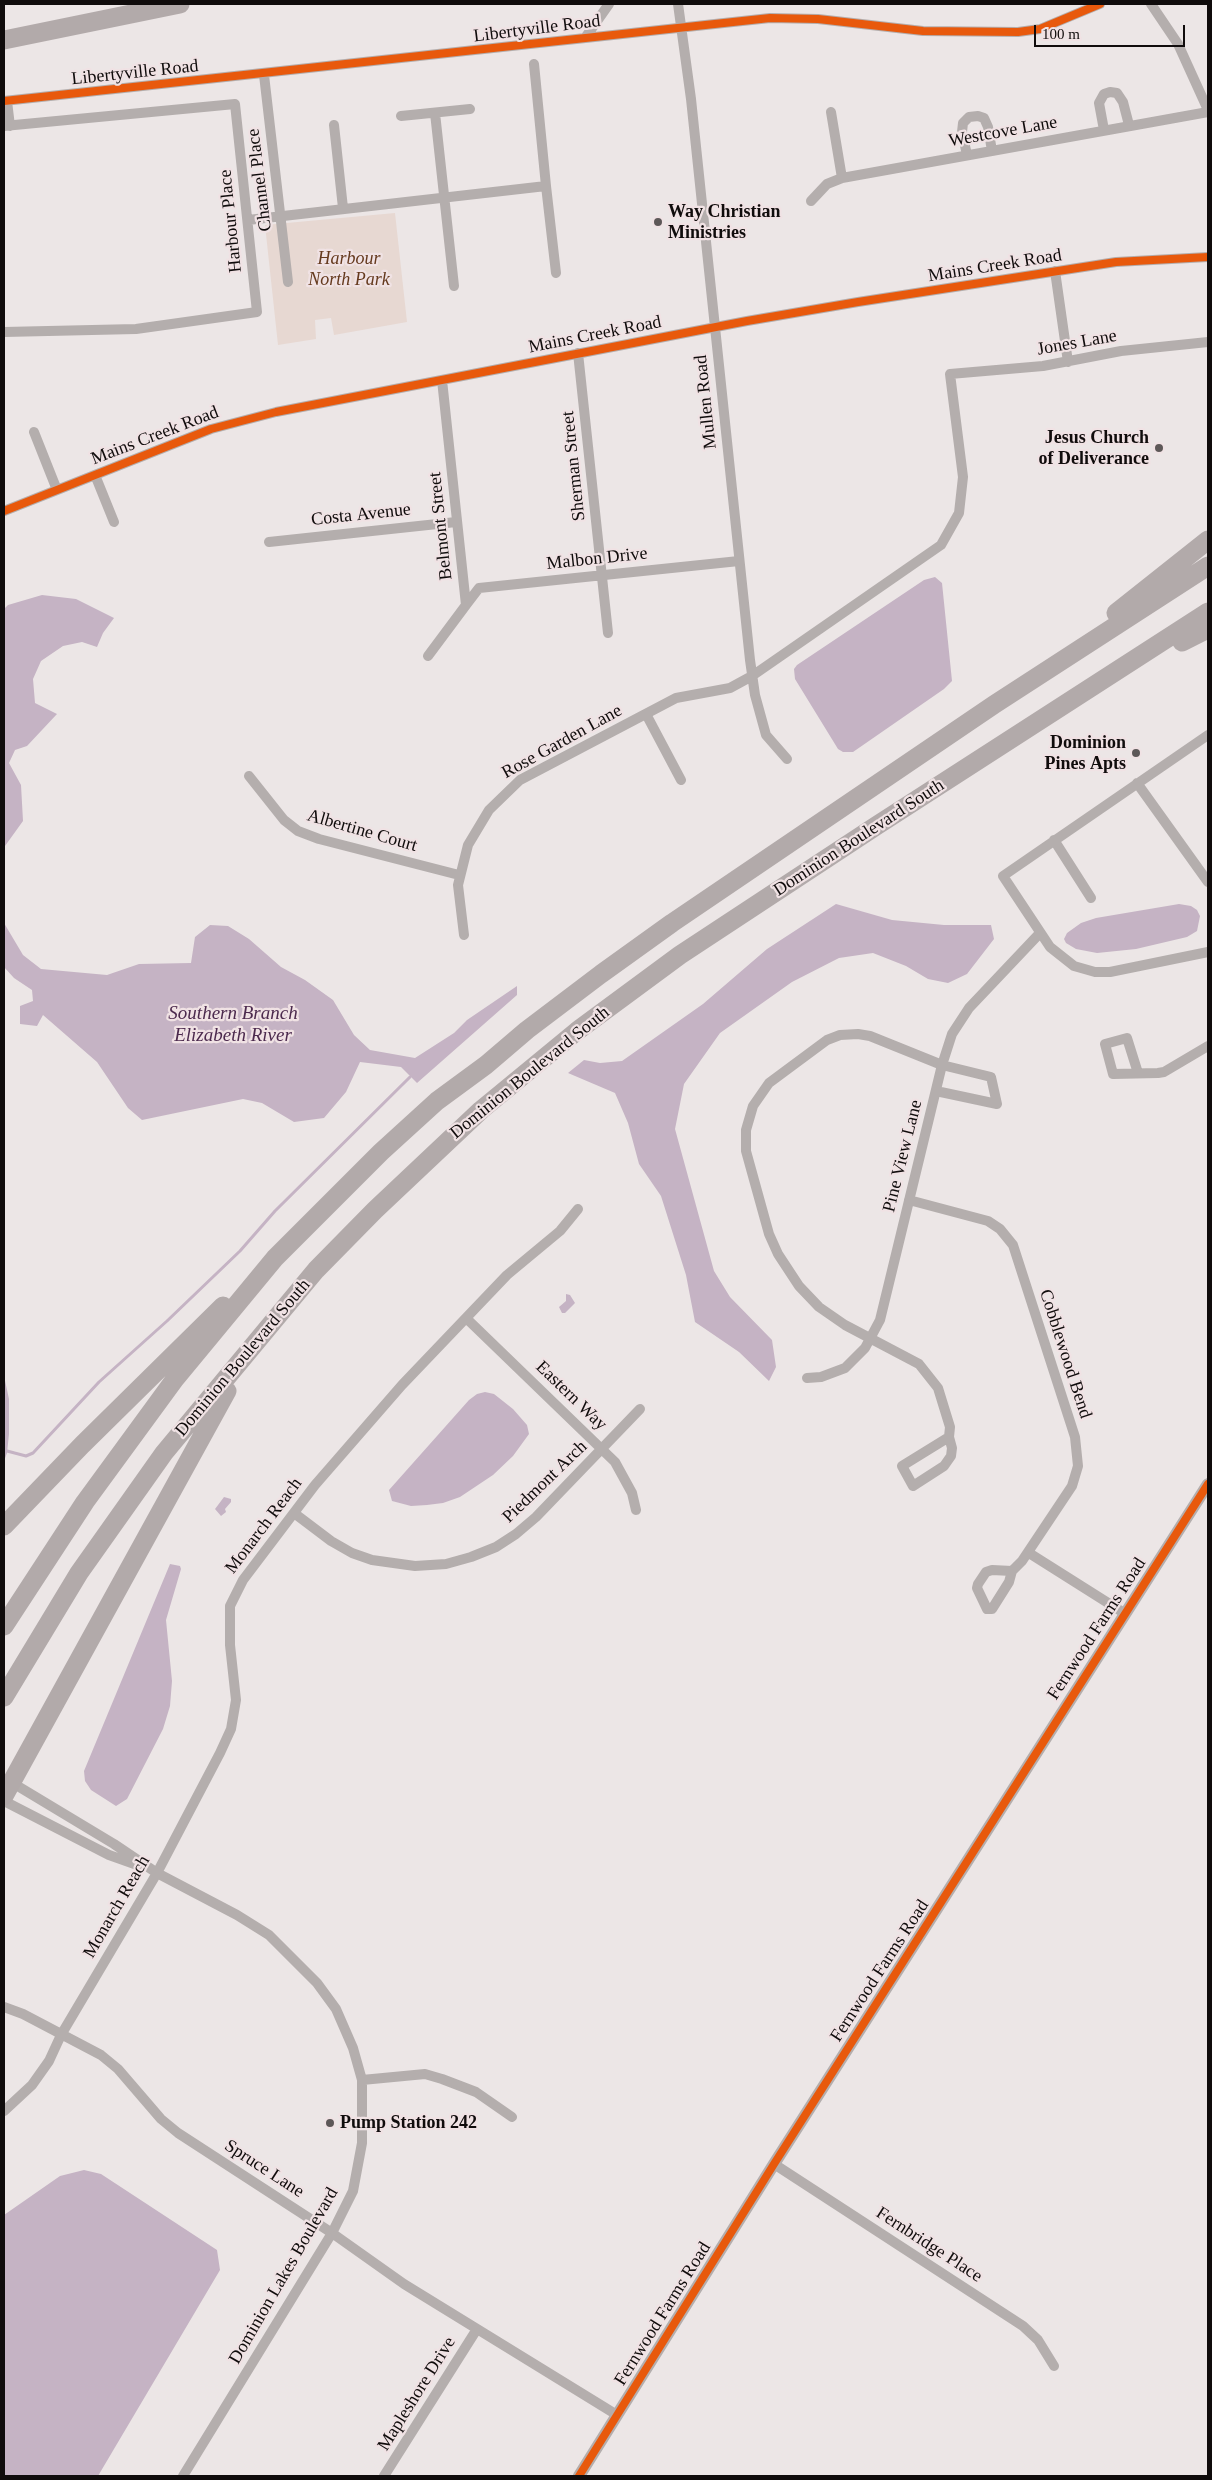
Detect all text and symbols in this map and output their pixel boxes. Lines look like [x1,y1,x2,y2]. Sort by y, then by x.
street label: Libertyville Road [472,11,602,47]
scale bar [1037,15,1188,47]
text: 100 m [1042,26,1080,42]
street label: Libertyville Road [70,56,200,90]
street label: Westcove Lane [947,112,1059,152]
street label: Channel Place [243,127,277,233]
street label: Harbour Place [215,168,247,274]
place label: Way Christian Ministries [668,201,781,243]
marker: Way Christian Ministries [652,216,664,228]
street label: Mains Creek Road [927,245,1063,287]
park label: Harbour North Park [308,248,390,290]
street label: Mains Creek Road [527,312,663,358]
street label: Jones Lane [1035,325,1119,361]
street label: Mullen Road [690,354,722,450]
street label: Mains Creek Road [88,402,222,470]
street label: Sherman Street [557,410,591,522]
place label: Jesus Church of Deliverance [1039,427,1149,469]
marker: Jesus Church of Deliverance [1153,442,1165,454]
street label: Belmont Street [425,471,457,581]
street label: Costa Avenue [310,499,412,531]
street label: Malbon Drive [545,543,649,575]
street label: Rose Garden Lane [498,700,626,784]
place label: Dominion Pines Apts [1044,732,1126,774]
marker: Dominion Pines Apts [1130,747,1142,759]
street label: Dominion Boulevard South [770,775,948,901]
street label: Albertine Court [304,805,420,857]
street label: Dominion Boulevard South [446,1002,614,1144]
water label: Southern Branch Elizabeth River [168,1003,298,1047]
street label: Pine View Lane [879,1098,927,1214]
street label: Dominion Boulevard South [171,1275,315,1441]
street label: Cobblewood Bend [1034,1287,1096,1421]
street label: Eastern Way [531,1357,611,1435]
street label: Piedmont Arch [498,1436,592,1528]
street label: Monarch Reach [221,1474,307,1578]
street label: Fernwood Farms Road [1043,1554,1151,1704]
street label: Monarch Reach [79,1852,155,1962]
street label: Fernwood Farms Road [826,1896,934,2046]
place label: Pump Station 242 [340,2112,477,2134]
marker: Pump Station 242 [324,2117,336,2129]
street label: Spruce Lane [220,2135,308,2203]
street label: Dominion Lakes Boulevard [225,2184,343,2368]
street label: Fernbridge Place [872,2203,986,2287]
street label: Fernwood Farms Road [610,2238,716,2390]
street label: Mapleshore Drive [373,2333,461,2455]

